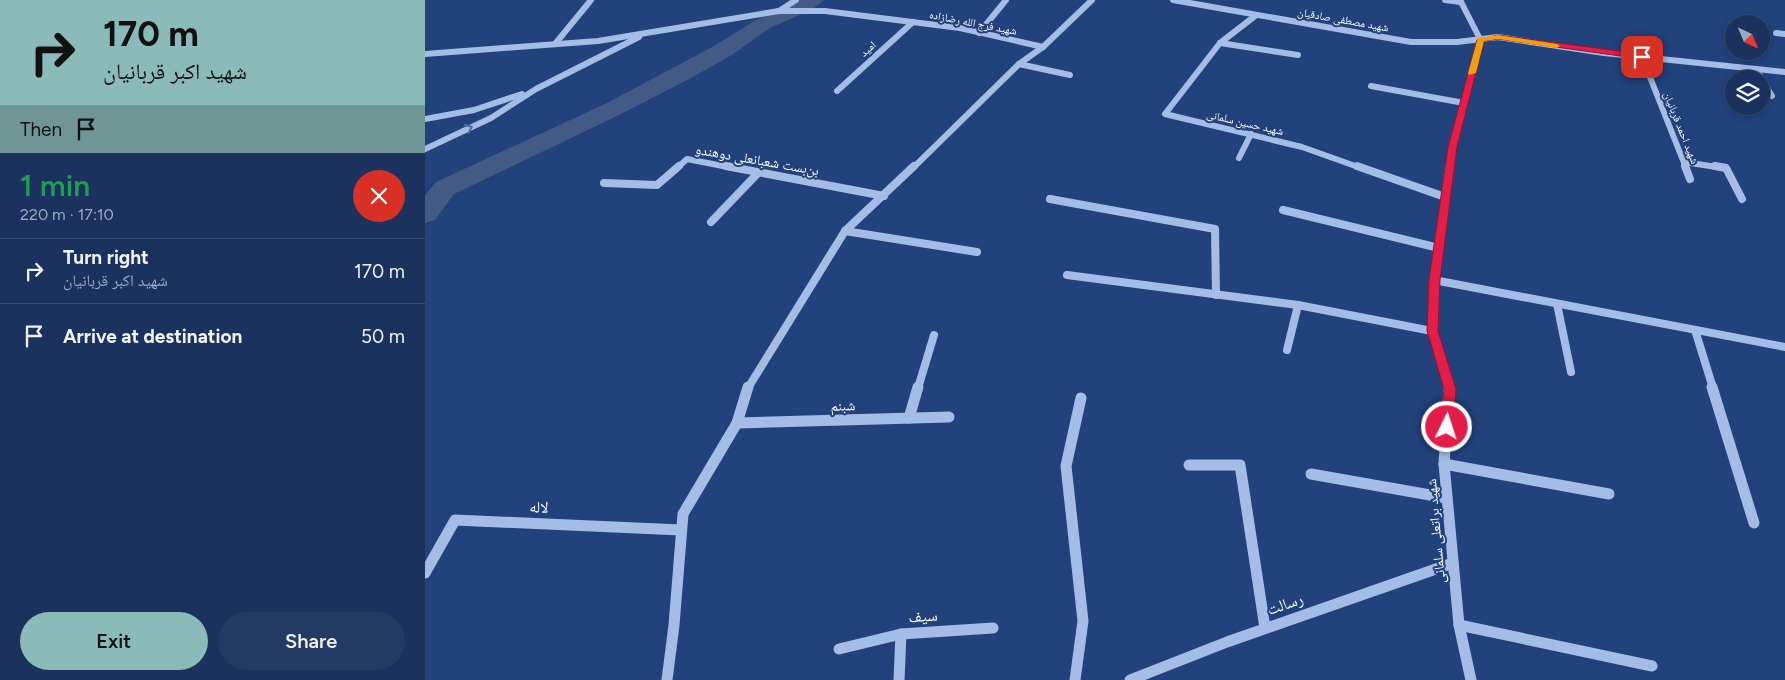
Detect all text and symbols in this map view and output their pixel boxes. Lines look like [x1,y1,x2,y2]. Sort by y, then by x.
street label: شهید مصطفی صادقیان [1297,6,1389,34]
street label: شهید فرج الله رضازاده [928,8,1018,38]
text: 170 m [103,13,199,55]
north arrow [1725,15,1770,60]
map controls [1725,15,1770,115]
icon: right [20,20,85,85]
pin [1621,36,1663,78]
street label: امید [857,39,879,59]
icon: arrive [1628,43,1656,71]
text: شهید اکبر قربانیان [103,58,247,85]
button: layers [1725,70,1770,115]
street label: شهید احمد قربانیان [1661,90,1701,166]
street label: شهید حسین سلمانی [1205,108,1285,138]
icon: arrive [72,115,100,143]
text: Then [20,118,62,141]
one-way arrow [464,124,473,135]
street label: بن‌بست شعبانعلی دوهندو [694,141,820,179]
text: 1 min [20,167,90,204]
button: close [353,170,405,222]
text: 220 m · 17:10 [20,205,114,224]
text: Turn right [63,246,149,269]
icon: right [20,257,48,285]
text: 170 m [354,260,405,283]
text: شهید اکبر قربانیان [63,271,168,290]
icon: arrive [20,322,48,350]
text: Arrive at destination [63,325,242,348]
text: 50 m [361,325,405,348]
street label: شبنم [830,397,856,416]
position arrow [1420,400,1472,452]
street label: شهید براتعلی سلمانی [1423,478,1449,584]
street label: لاله [529,497,549,517]
street label: رسالت [1264,589,1306,619]
street label: سیف [908,605,938,627]
button: Exit [20,612,208,670]
button: Share [218,612,405,670]

